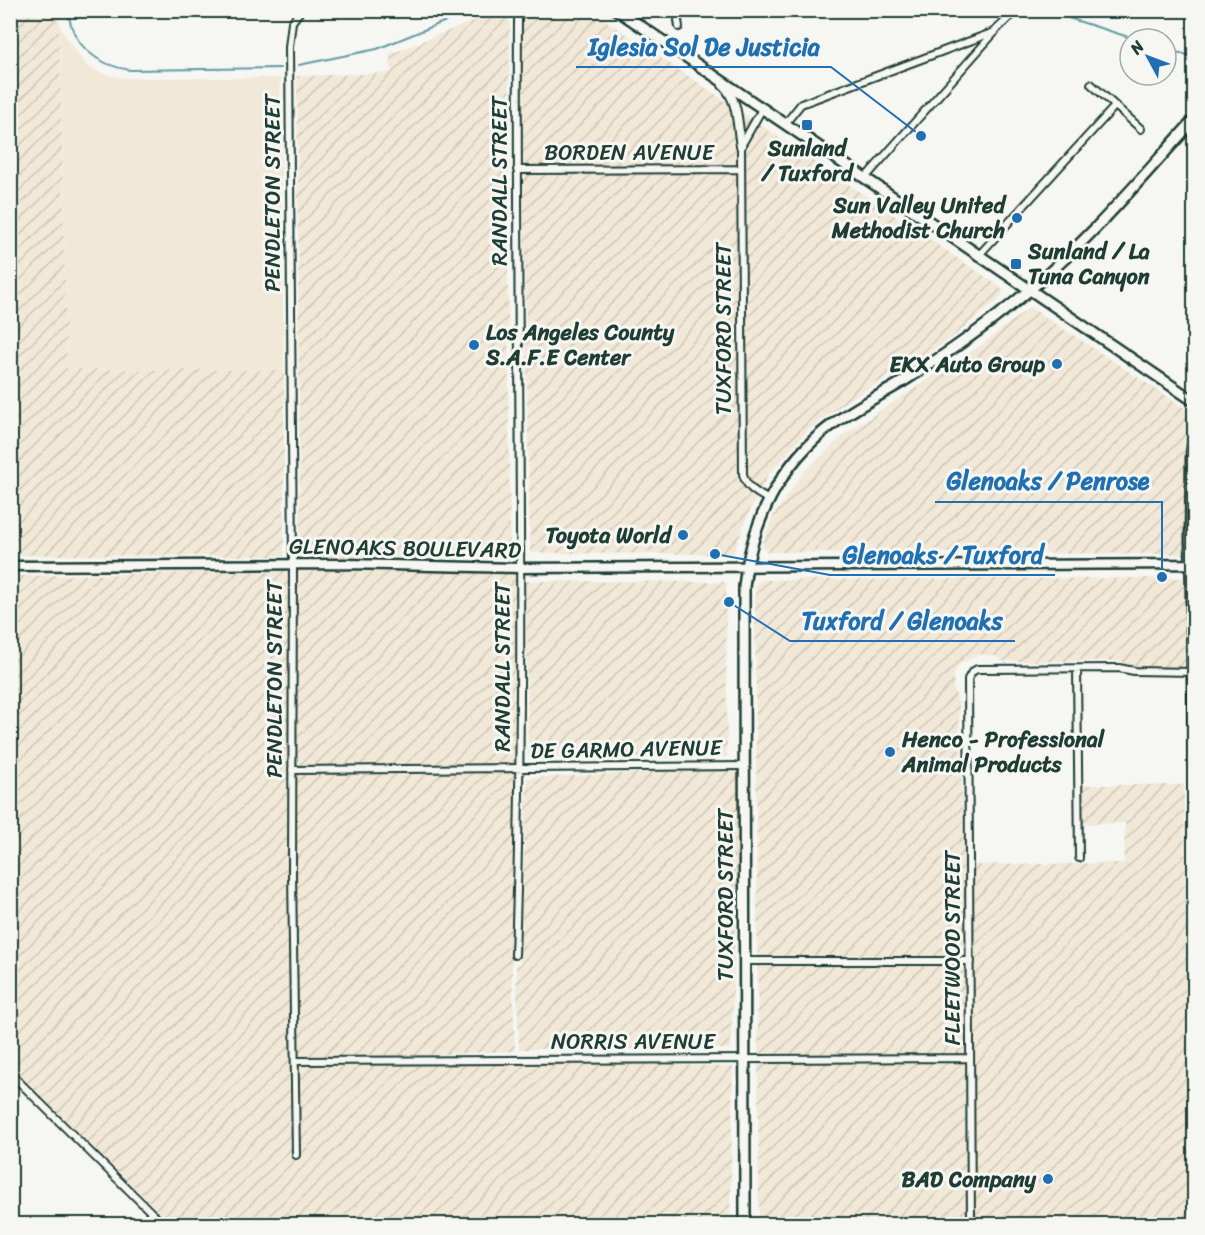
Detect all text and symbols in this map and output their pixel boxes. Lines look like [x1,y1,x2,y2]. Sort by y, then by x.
callout: Iglesia Sol De Justicia [576,25,831,67]
text: Iglesia Sol De Justicia [586,26,821,68]
north arrow [1118,27,1178,87]
text: N [1122,33,1152,62]
street label: PENDLETON STREET [253,92,292,292]
street label: RANDALL STREET [480,95,519,266]
marker: Sunland / Tuxford [800,118,814,132]
place label: Sunland / Tuxford [760,129,855,193]
street label: BORDEN AVENUE [544,133,716,172]
place label: Sun Valley United Methodist Church [831,186,1007,250]
marker: Sun Valley United Methodist Church [1010,211,1024,225]
place label: Sunland / La Tuna Canyon [1027,232,1150,296]
street label: TUXFORD STREET [704,242,743,415]
marker: Sunland / La Tuna Canyon [1009,257,1023,271]
place label: Los Angeles County S.A.F.E Center [485,313,675,377]
marker: Los Angeles County S.A.F.E Center [467,338,481,352]
place label: EKX Auto Group [890,345,1045,384]
marker: EKX Auto Group [1050,357,1064,371]
callout: Glenoaks / Penrose [935,460,1162,502]
text: Glenoaks / Penrose [947,460,1150,502]
place label: Toyota World [546,516,673,555]
street label: GLENOAKS BOULEVARD [289,526,522,570]
marker: Toyota World [676,528,690,542]
callout: Glenoaks / Tuxford [830,533,1055,575]
text: Glenoaks / Tuxford [843,534,1046,576]
street label: PENDLETON STREET [255,578,294,778]
street label: RANDALL STREET [483,581,522,752]
callout: Tuxford / Glenoaks [790,599,1015,641]
text: Tuxford / Glenoaks [802,600,1003,642]
place label: Henco - Professional Animal Products [901,720,1106,784]
street label: DE GARMO AVENUE [530,728,724,770]
marker: Henco - Professional Animal Products [883,745,897,759]
street label: TUXFORD STREET [706,808,745,981]
street label: FLEETWOOD STREET [933,850,972,1045]
street label: NORRIS AVENUE [551,1022,717,1061]
place label: BAD Company [902,1160,1037,1199]
marker: BAD Company [1041,1172,1055,1186]

